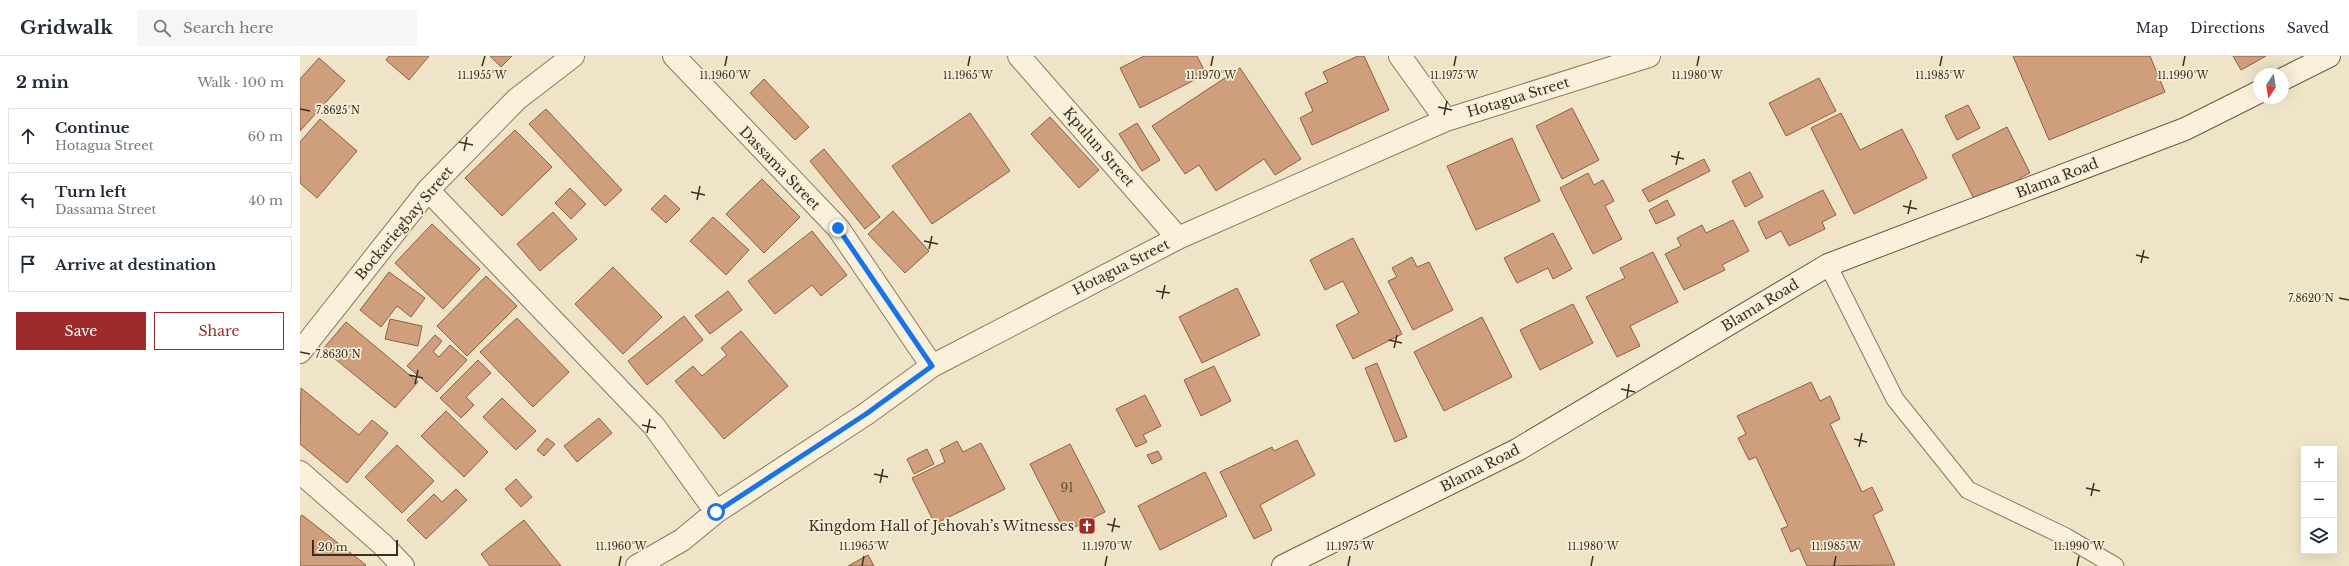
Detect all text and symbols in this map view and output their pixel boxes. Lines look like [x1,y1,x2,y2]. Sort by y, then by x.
search box [137,10,417,46]
text: Gridwalk [20,16,113,39]
icon: search [151,17,173,39]
text: Search here [183,18,274,37]
text: Map [2136,19,2168,37]
text: Directions [2190,19,2265,37]
text: Saved [2287,19,2329,37]
north arrow [2253,68,2289,104]
text: 11.1955°W [457,69,507,82]
text: 11.1960°W [699,69,751,82]
text: 11.1965°W [943,69,993,82]
text: 11.1970°W [1186,69,1236,82]
text: 11.1975°W [1430,69,1478,82]
text: 11.1980°W [1672,69,1723,82]
text: 11.1985°W [1915,69,1965,82]
text: 11.1990°W [2157,69,2209,82]
text: 2 min [16,72,69,93]
street label: Hotagua Street [1465,73,1572,121]
text: Walk · 100 m [197,74,284,91]
text: 7.8625°N [316,104,360,117]
street label: Kpulun Street [1060,104,1139,191]
text: Continue [55,118,130,137]
street label: Dassama Street [736,122,825,214]
icon: ahead [17,125,39,147]
text: 60 m [248,128,283,145]
text: Hotagua Street [55,137,154,154]
street label: Blama Road [2013,154,2101,202]
street label: Bockariegbay Street [351,162,457,284]
text: Turn left [55,182,126,201]
icon: left [17,189,39,211]
text: 40 m [248,192,283,209]
text: Dassama Street [55,201,156,218]
route end [829,219,847,237]
street label: Hotagua Street [1070,235,1173,299]
icon: arrive [17,253,39,275]
text: Arrive at destination [55,255,216,274]
street label: Blama Road [1718,275,1802,335]
text: 7.8620°N [2288,292,2334,305]
button: Save [16,312,146,350]
button: Share [154,312,284,350]
text: 7.8630°N [315,348,361,361]
street label: Blama Road [1437,440,1523,496]
map controls [2301,446,2337,554]
button: + [2301,446,2337,482]
house number: 91 [1060,480,1074,495]
button: − [2301,482,2337,518]
route start [707,503,725,521]
church icon: Kingdom Hall of Jehovah’s Witnesses [1077,516,1097,536]
place label: Kingdom Hall of Jehovah’s Witnesses [808,517,1074,535]
button: layers [2301,518,2337,554]
scale bar [312,538,398,557]
text: 20 m [318,540,348,554]
text: 11.1960°W [595,540,647,553]
text: 11.1965°W [839,540,889,553]
text: 11.1970°W [1082,540,1132,553]
text: 11.1975°W [1326,540,1374,553]
text: 11.1980°W [1568,540,1619,553]
text: 11.1985°W [1811,540,1861,553]
text: 11.1990°W [2053,540,2105,553]

